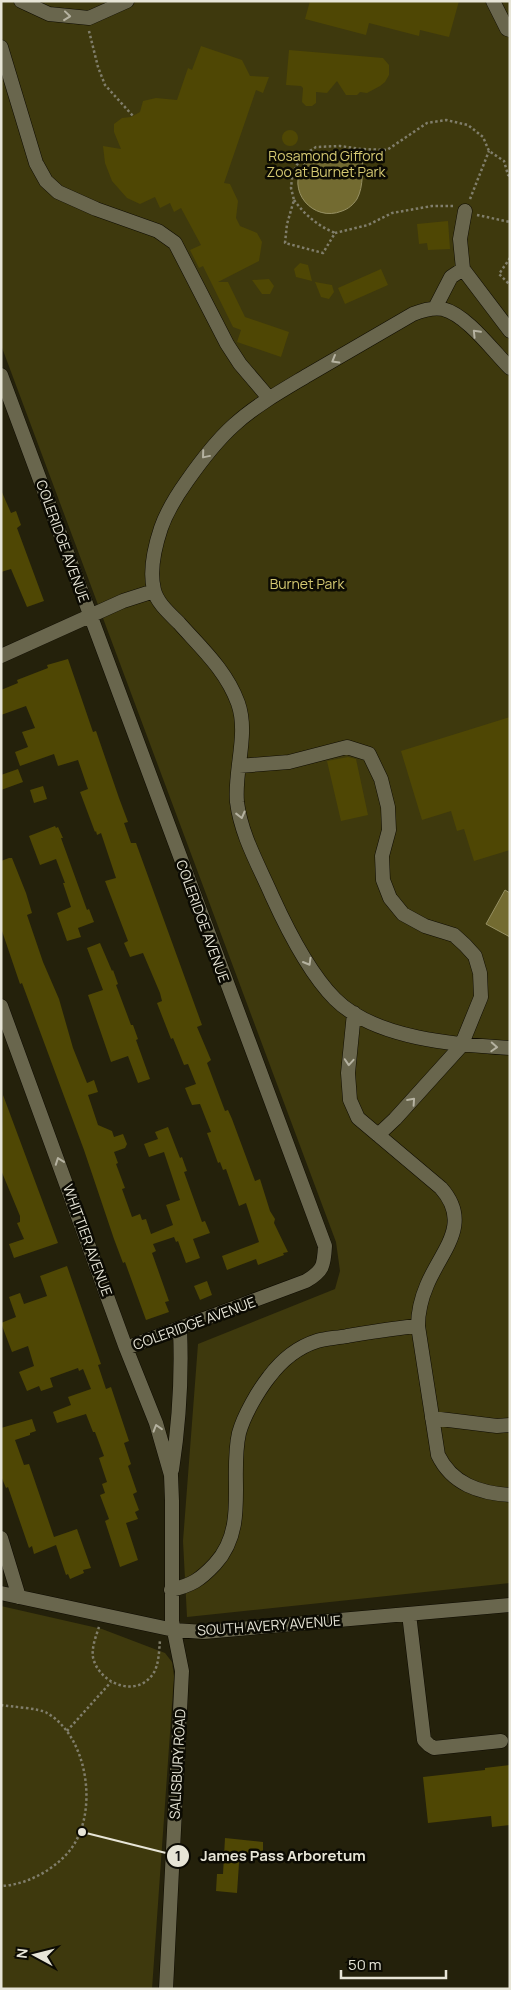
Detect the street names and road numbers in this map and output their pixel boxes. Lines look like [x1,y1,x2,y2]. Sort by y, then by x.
street label: COLERIDGE AVENUE [32,477,94,605]
street label: COLERIDGE AVENUE [172,857,234,985]
street label: WHITTIER AVENUE [59,1181,117,1299]
street label: COLERIDGE AVENUE [130,1292,258,1354]
street label: SOUTH AVERY AVENUE [196,1610,342,1640]
street label: SALISBURY ROAD [165,1708,189,1820]

